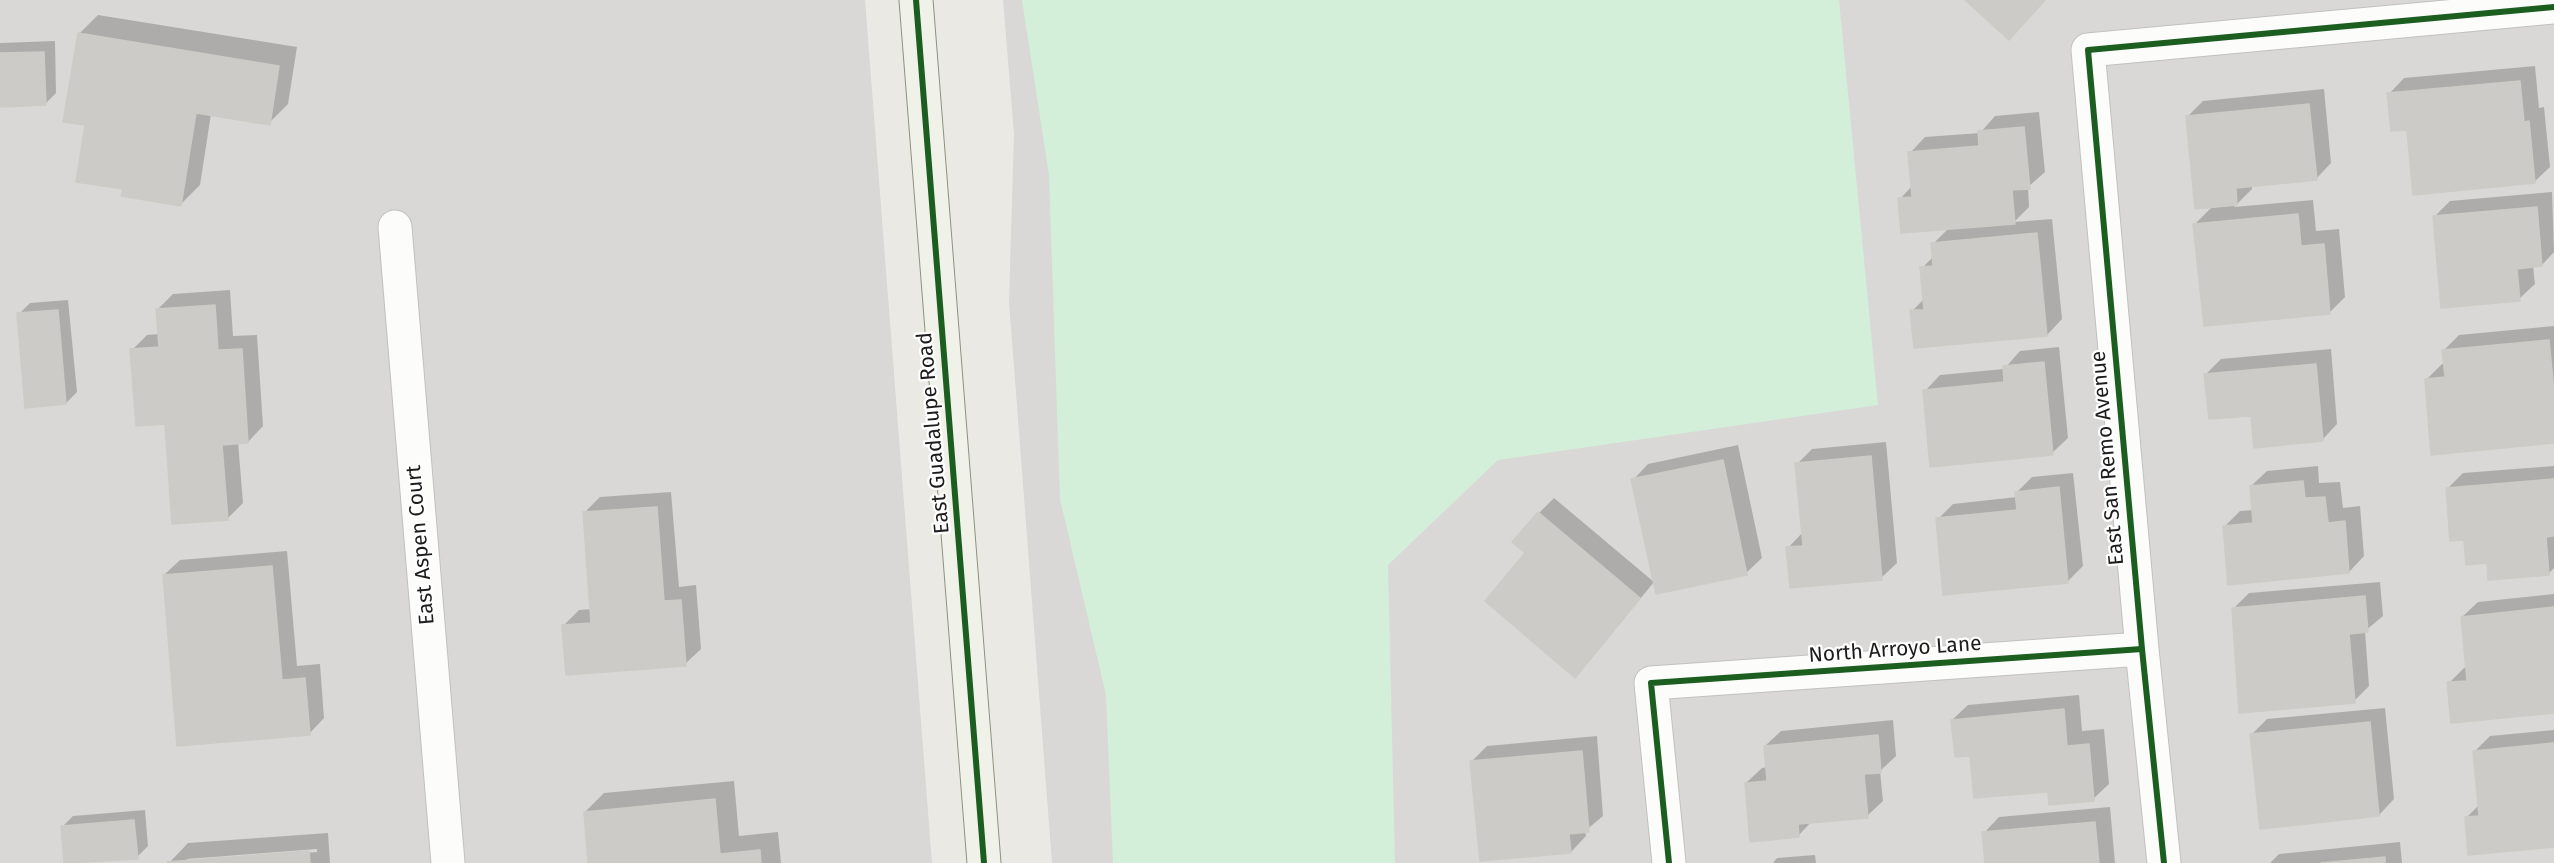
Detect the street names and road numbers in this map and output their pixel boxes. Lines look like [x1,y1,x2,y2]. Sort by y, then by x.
street label: East Guadalupe Road [913,331,955,535]
street label: East San Remo Avenue [2086,350,2130,566]
street label: East Aspen Court [401,464,441,626]
street label: North Arroyo Lane [1808,631,1982,669]

